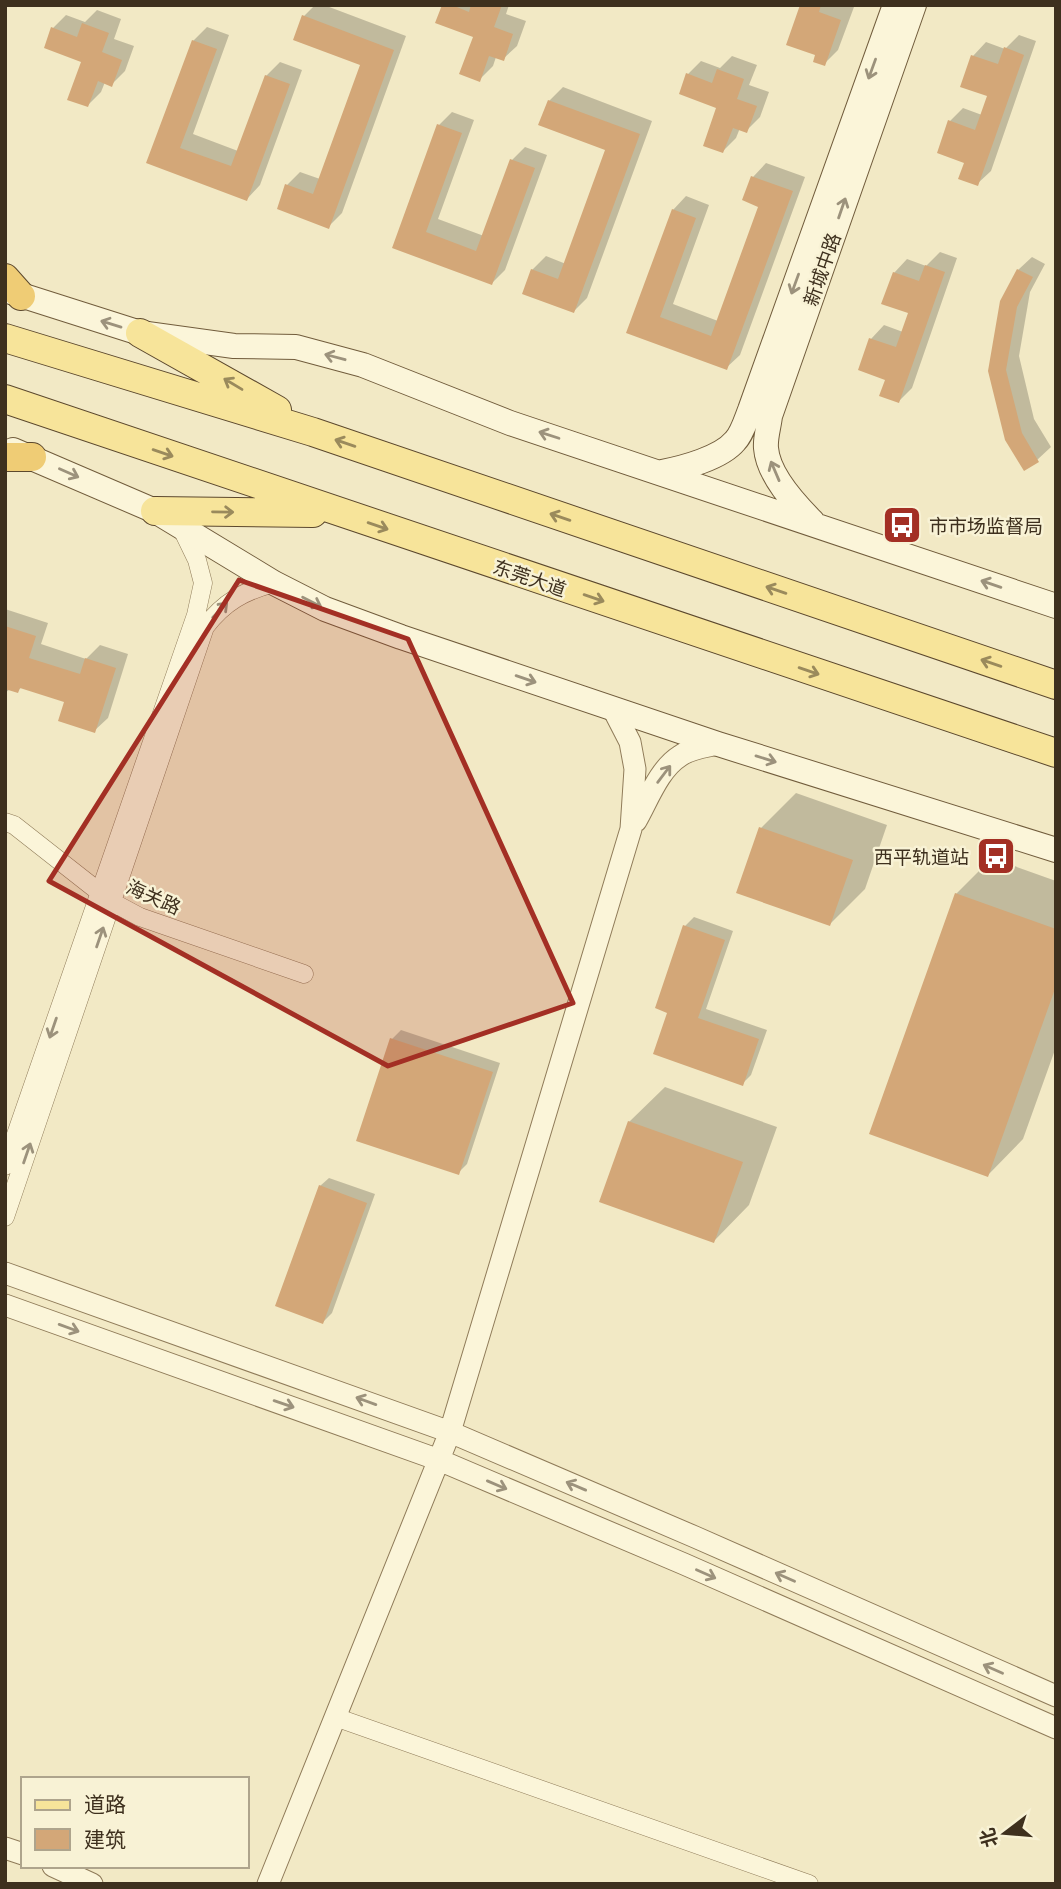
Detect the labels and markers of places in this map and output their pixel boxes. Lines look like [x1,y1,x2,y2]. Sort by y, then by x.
bus stop icon: 市市场监督局 [881,504,923,546]
place label: 市市场监督局 [929,512,1043,538]
bus stop icon: 西平轨道站 [975,835,1017,877]
place label: 西平轨道站 [874,843,969,869]

